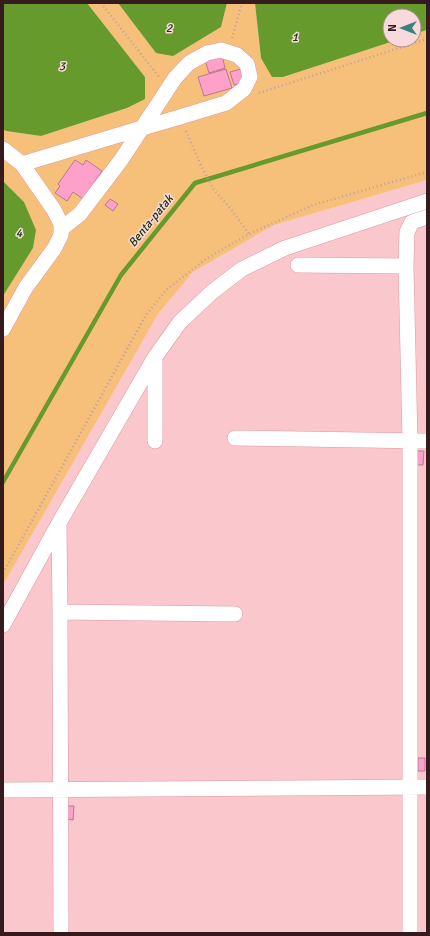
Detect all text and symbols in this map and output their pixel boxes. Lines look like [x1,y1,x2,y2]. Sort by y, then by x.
north arrow [382,8,422,48]
water label: 2 [166,21,174,36]
text: N [386,24,399,32]
water label: 1 [292,30,299,45]
water label: 3 [59,59,67,74]
water label: Benta-patak [125,191,177,250]
water label: 4 [16,226,23,241]

